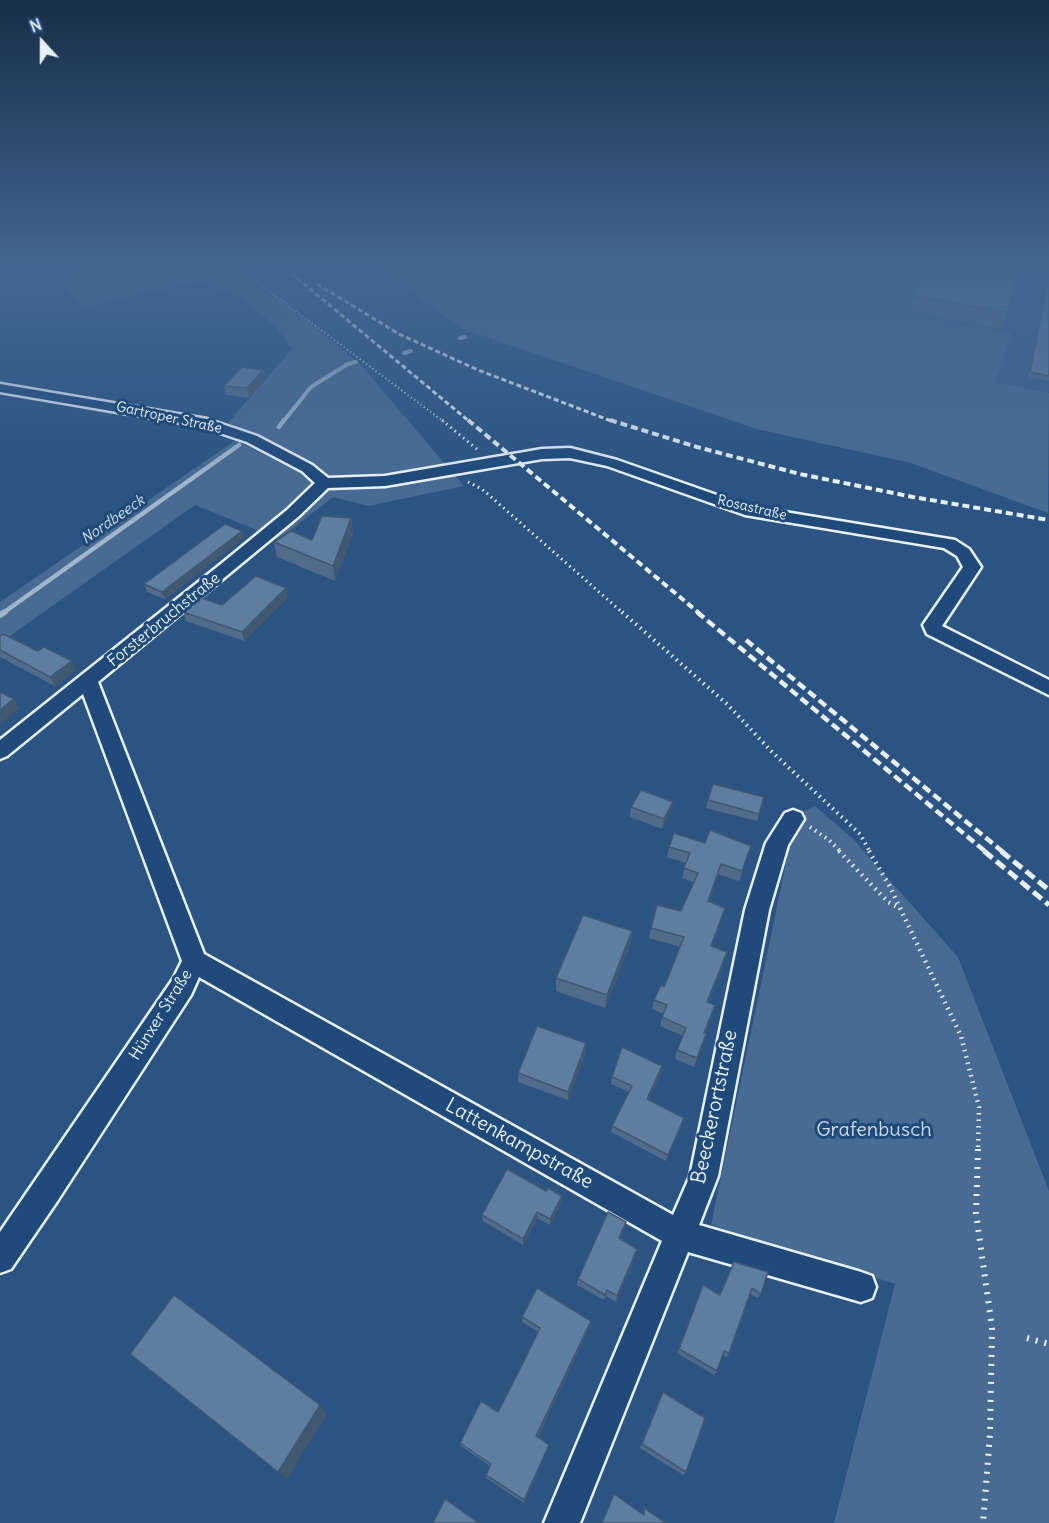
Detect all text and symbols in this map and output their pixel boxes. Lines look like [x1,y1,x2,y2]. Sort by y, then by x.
north arrow [12,12,72,72]
text: N [27,14,44,37]
street label: Gartroper Straße [115,399,223,437]
water label: Nordbeeck [78,492,148,548]
street label: Rosastraße [716,492,788,524]
street label: Forsterbruchstraße [104,569,224,671]
street label: Hünxer Straße [125,966,197,1064]
street label: Beeckerortstraße [687,1028,743,1186]
street label: Lattenkampstraße [441,1093,597,1195]
park label: Grafenbusch [816,1118,932,1142]

